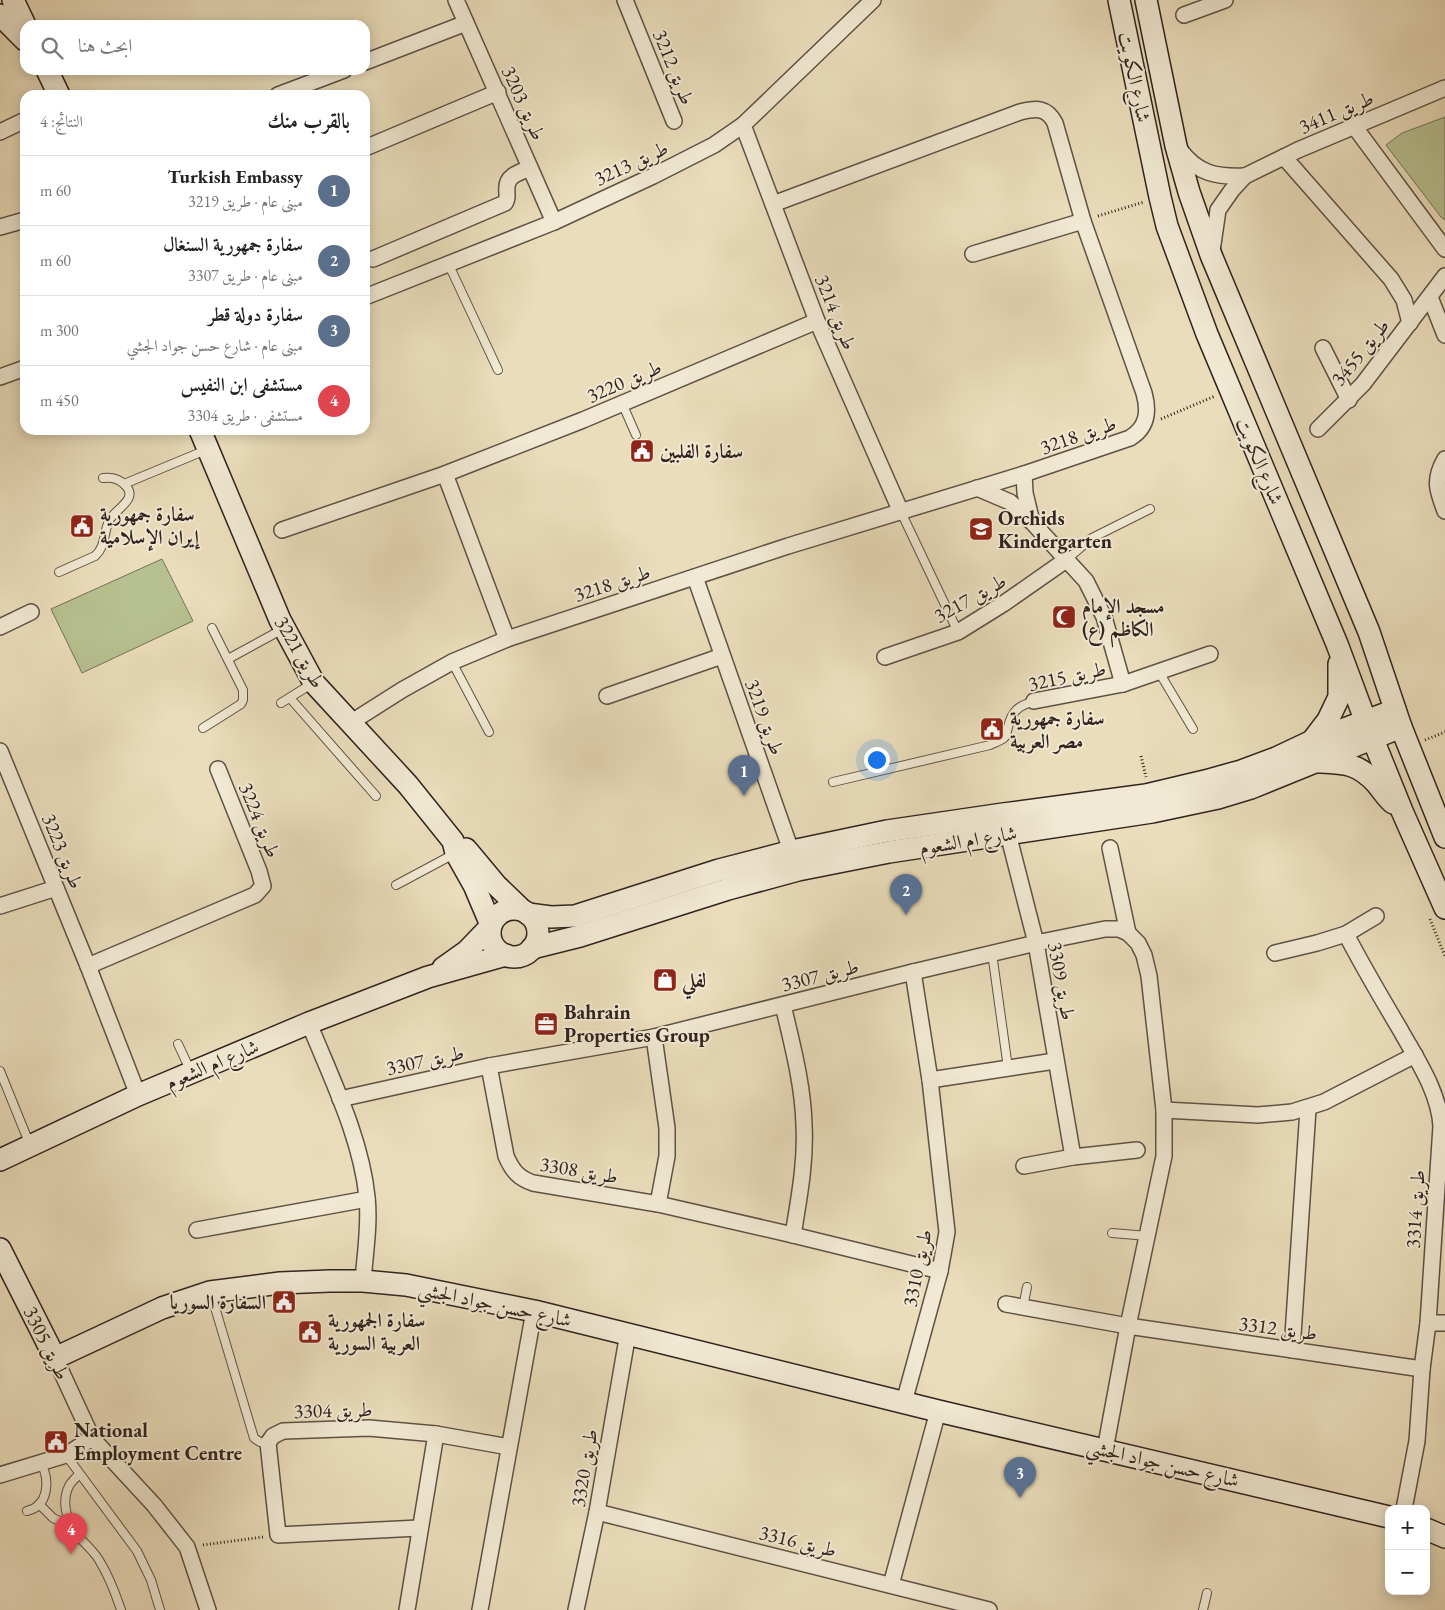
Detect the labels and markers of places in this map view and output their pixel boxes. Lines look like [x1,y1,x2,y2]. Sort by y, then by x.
public building icon: سفارة الفلبين [629,438,655,464]
place label: سفارة الفلبين [660,438,743,464]
place label: سفارة جمهورية إيران الإسلامية [100,501,200,552]
place label: Orchids Kindergarten [998,505,1112,554]
public building icon: سفارة جمهورية إيران الإسلامية [69,513,95,539]
school or university icon: Orchids Kindergarten [968,516,994,542]
place label: مسجد الإمام الكاظم (ع) [1082,593,1165,648]
mosque icon: مسجد الإمام الكاظم (ع) [1051,604,1077,630]
place label: سفارة جمهورية مصر العربية [1010,705,1105,754]
public building icon: سفارة جمهورية مصر العربية [979,716,1005,742]
pin: 1 [728,755,760,796]
pin: 2 [890,874,922,915]
shop icon: لفلي [652,967,678,993]
place label: لفلي [681,967,706,1000]
place label: Bahrain Properties Group [564,999,710,1048]
office icon: Bahrain Properties Group [533,1011,559,1037]
place label: السفارة السوريا [170,1289,266,1315]
public building icon: السفارة السوريا [271,1289,297,1315]
place label: سفارة الجمهورية العربية السورية [328,1307,425,1356]
public building icon: سفارة الجمهورية العربية السورية [297,1319,323,1345]
place label: National Employment Centre [74,1417,242,1466]
public building icon: National Employment Centre [43,1429,69,1455]
pin: 3 [1004,1457,1036,1498]
pin: 4 [55,1513,87,1554]

